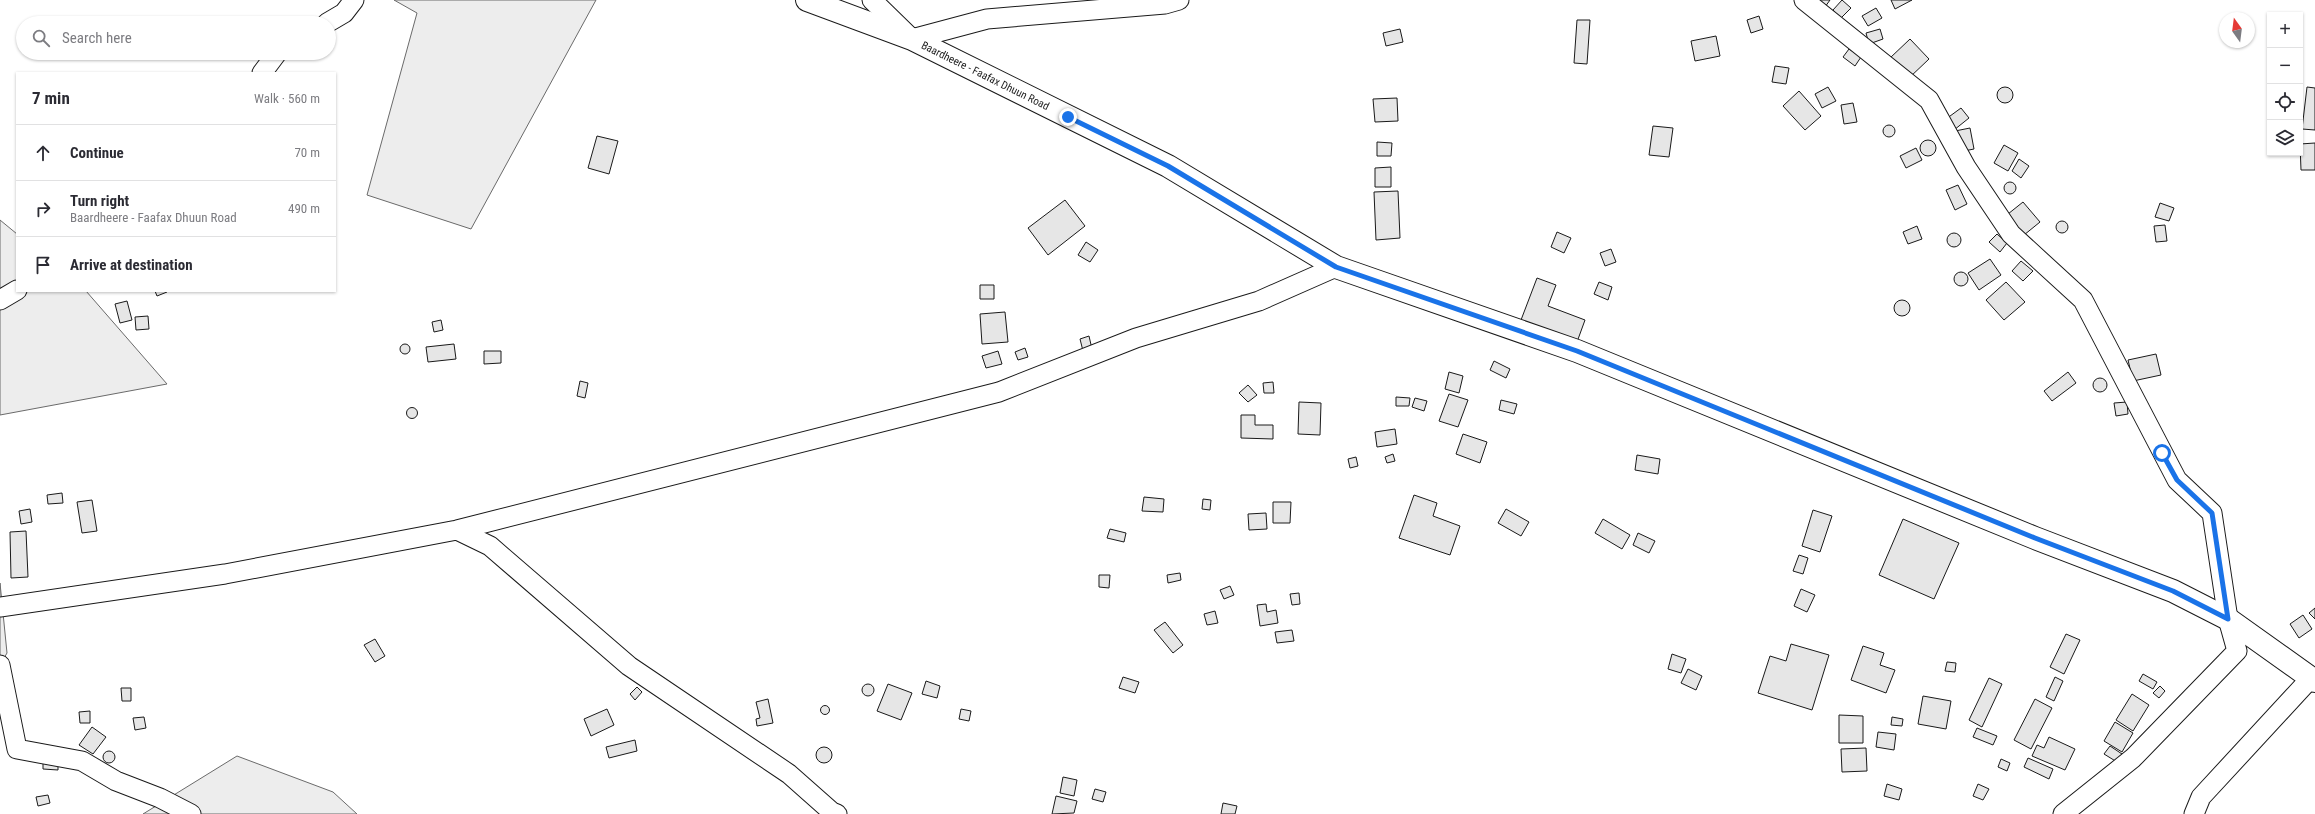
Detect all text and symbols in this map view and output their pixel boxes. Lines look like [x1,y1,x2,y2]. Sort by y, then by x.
north arrow [2219,12,2255,48]
map controls [2267,12,2303,156]
button: + [2267,12,2303,48]
search box [16,16,336,60]
icon: search [30,27,52,49]
text: Search here [62,29,132,47]
street label: Baardheere - Faafax Dhuun Road [919,38,1052,113]
button: − [2267,48,2303,84]
button: locate [2267,84,2303,120]
text: 7 min [32,88,70,108]
text: Walk · 560 m [254,91,320,106]
route end [1059,108,1077,126]
button: layers [2267,120,2303,156]
icon: ahead [32,142,54,164]
text: Continue [70,144,124,162]
text: 70 m [294,145,320,160]
text: Turn right [70,192,129,210]
icon: right [32,198,54,220]
text: 490 m [288,201,320,216]
text: Baardheere - Faafax Dhuun Road [70,210,237,225]
icon: arrive [32,254,54,276]
text: Arrive at destination [70,256,193,274]
route start [2153,444,2171,462]

